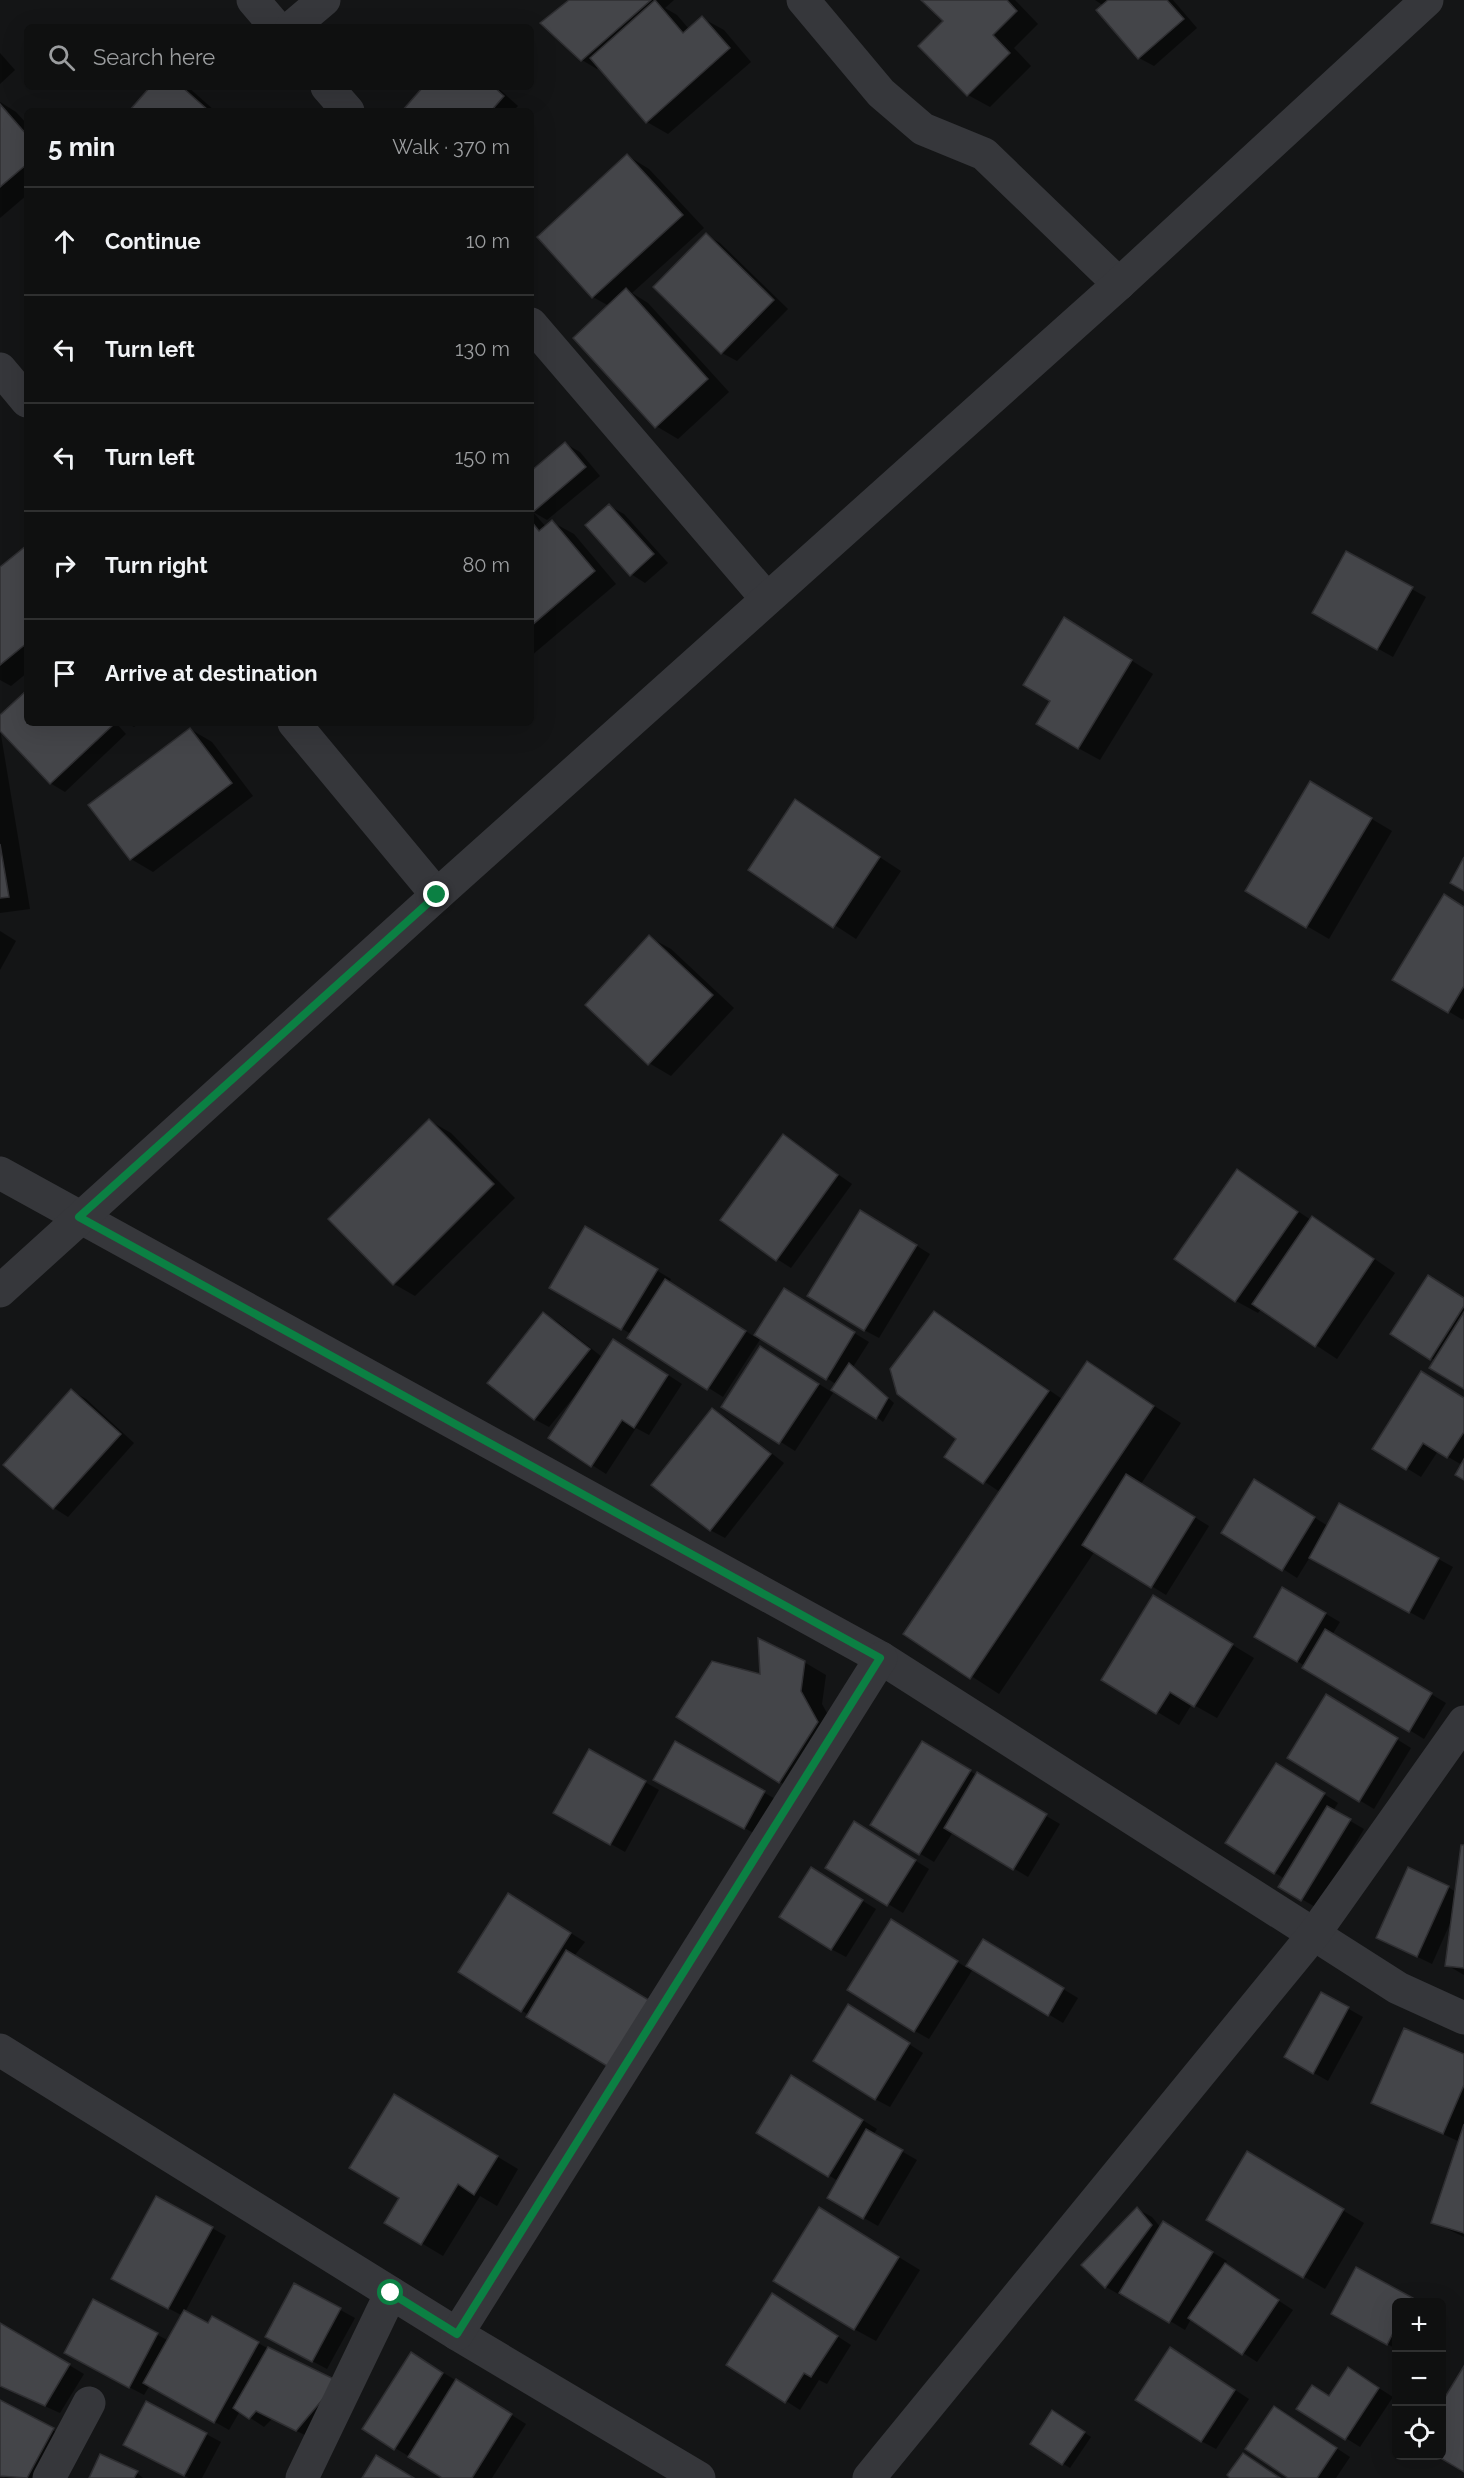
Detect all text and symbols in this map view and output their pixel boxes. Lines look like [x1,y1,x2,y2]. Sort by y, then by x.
search box [24,24,534,90]
icon: search [45,41,78,74]
text: Search here [93,44,215,70]
text: 5 min [48,132,115,162]
text: Walk · 370 m [392,135,510,159]
icon: ahead [48,225,81,258]
text: Continue [105,228,201,254]
text: 10 m [466,229,510,253]
icon: left [48,333,81,366]
text: Turn left [105,336,195,362]
text: 130 m [455,337,510,361]
icon: left [48,441,81,474]
text: Turn left [105,444,195,470]
text: 150 m [455,445,510,469]
icon: right [48,549,81,582]
text: Turn right [105,552,208,578]
text: 80 m [462,553,510,577]
icon: arrive [48,657,81,690]
text: Arrive at destination [105,660,318,686]
route end [423,881,449,907]
route start [377,2279,403,2305]
map controls [1392,2298,1446,2460]
button: + [1392,2298,1446,2352]
button: − [1392,2352,1446,2406]
button: locate [1392,2406,1446,2460]

